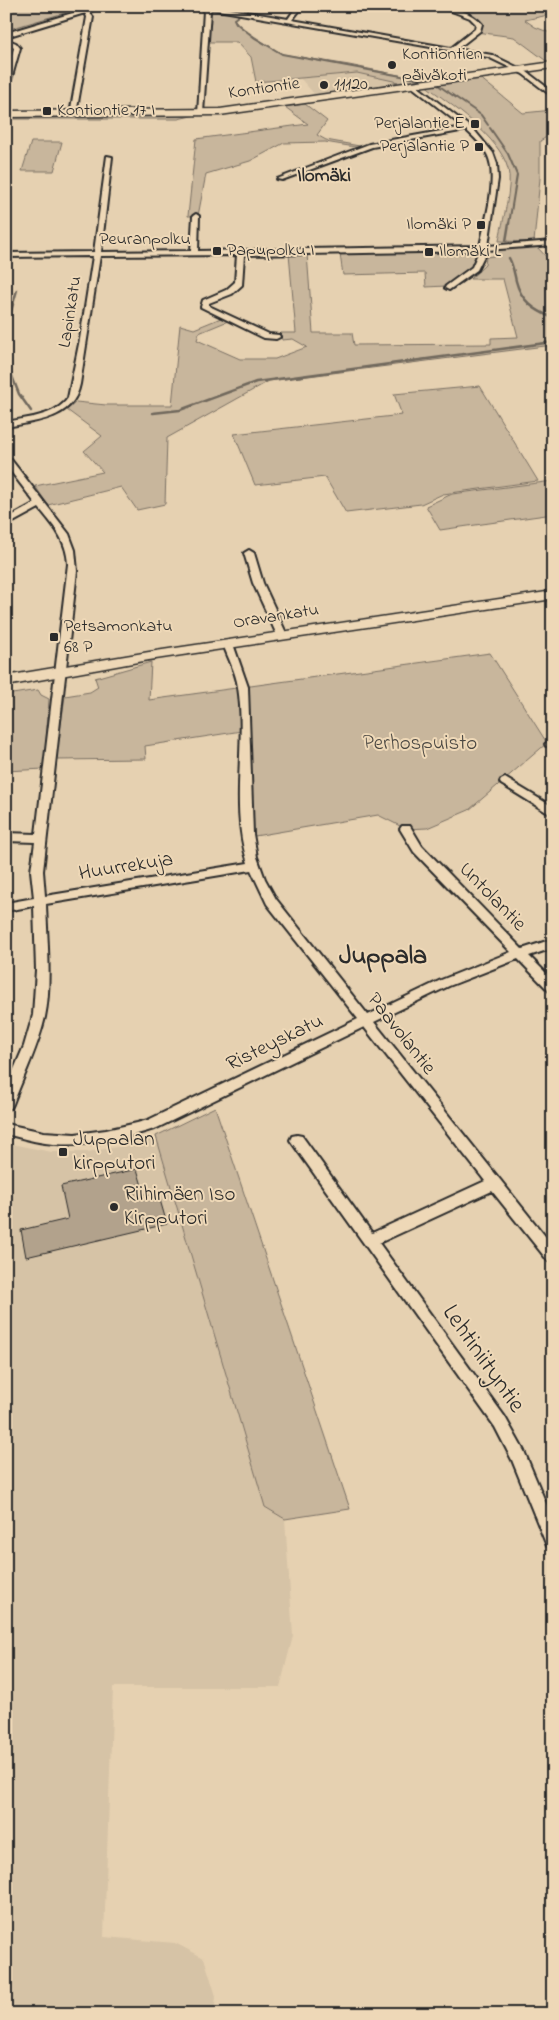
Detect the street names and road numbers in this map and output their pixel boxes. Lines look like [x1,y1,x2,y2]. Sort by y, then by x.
street label: Kontiontie [227,71,302,107]
street label: Peuranpolku [99,227,191,253]
street label: Lapinkatu [53,274,89,350]
street label: Oravankatu [231,597,321,637]
street label: Huurrekuja [77,845,175,889]
street label: Untolantie [451,855,533,939]
street label: Paavolantie [359,986,443,1082]
street label: Risteyskatu [221,1007,329,1081]
street label: Lehtiniityntie [432,1297,534,1422]

